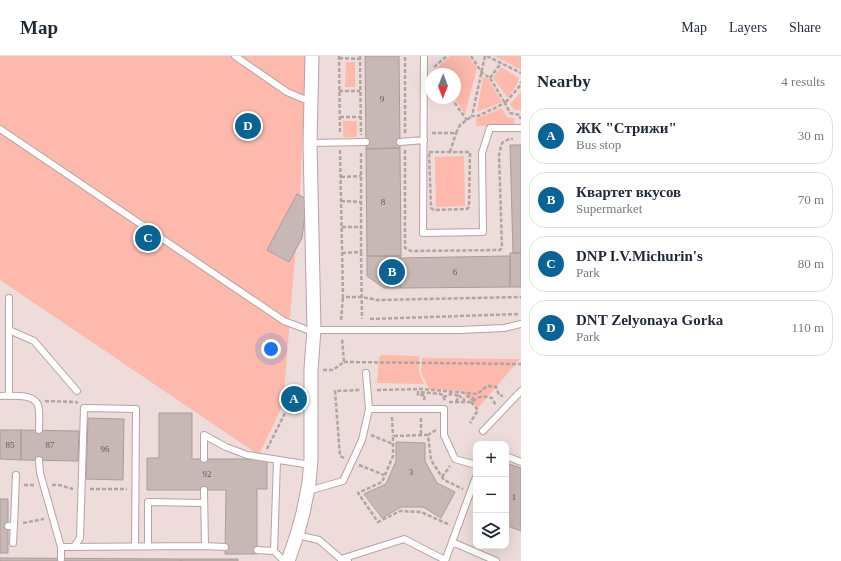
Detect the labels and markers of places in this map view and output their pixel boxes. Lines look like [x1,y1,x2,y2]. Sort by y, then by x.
pin: D [235,111,261,141]
pin: C [135,223,161,253]
pin: B [379,257,405,287]
pin: A [281,384,307,414]

